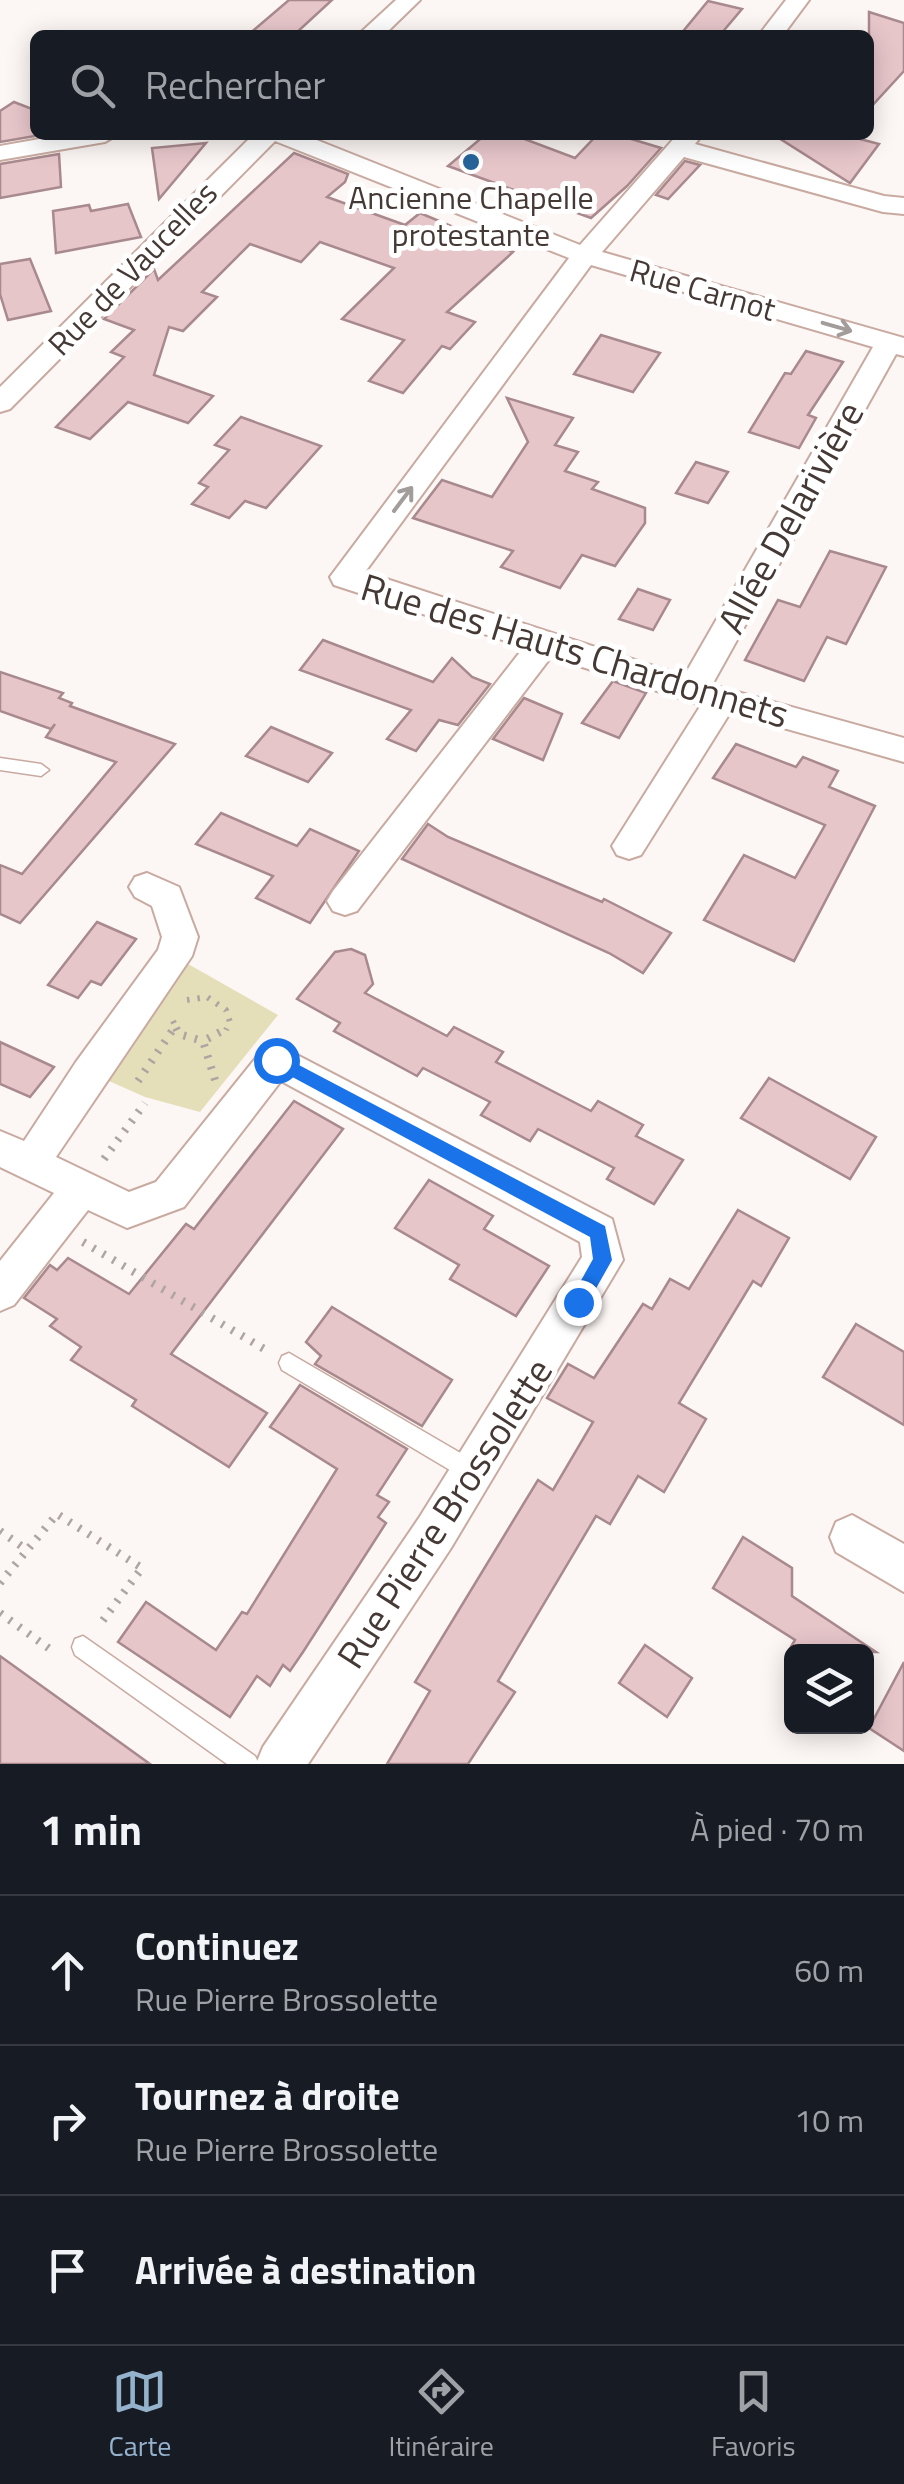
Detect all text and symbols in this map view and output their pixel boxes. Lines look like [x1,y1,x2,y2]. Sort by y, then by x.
search box [30,30,874,140]
text: Rechercher [145,56,326,114]
icon: search [65,58,120,113]
marker: Ancienne Chapelle protestante [460,151,482,173]
street label: Rue de Vaucelles [36,170,228,366]
place label: Ancienne Chapelle protestante [348,173,594,258]
street label: Rue Carnot [625,245,781,333]
one-way arrow [821,319,852,338]
street label: Allée Delarivière [702,390,878,644]
one-way arrow [392,486,413,513]
street label: Rue des Hauts Chardonnets [354,557,796,743]
route start [254,1038,300,1084]
route end [556,1280,602,1326]
street label: Rue Pierre Brossolette [322,1346,566,1680]
map controls [784,1644,874,1734]
button: layers [784,1644,874,1734]
text: 1 min [40,1797,142,1861]
text: À pied · 70 m [690,1805,864,1853]
text: Continuez [135,1917,299,1975]
icon: ahead [40,1943,95,1998]
text: 60 m [794,1946,864,1994]
text: Rue Pierre Brossolette [135,1975,438,2023]
text: Tournez à droite [135,2067,400,2125]
icon: right [40,2093,95,2148]
text: 10 m [794,2096,864,2144]
text: Rue Pierre Brossolette [135,2125,438,2173]
text: Arrivée à destination [135,2241,477,2299]
icon: arrive [40,2243,95,2298]
tab: Carte [109,2364,171,2467]
tab: Itinéraire [388,2364,494,2467]
tab: Favoris [711,2364,795,2467]

